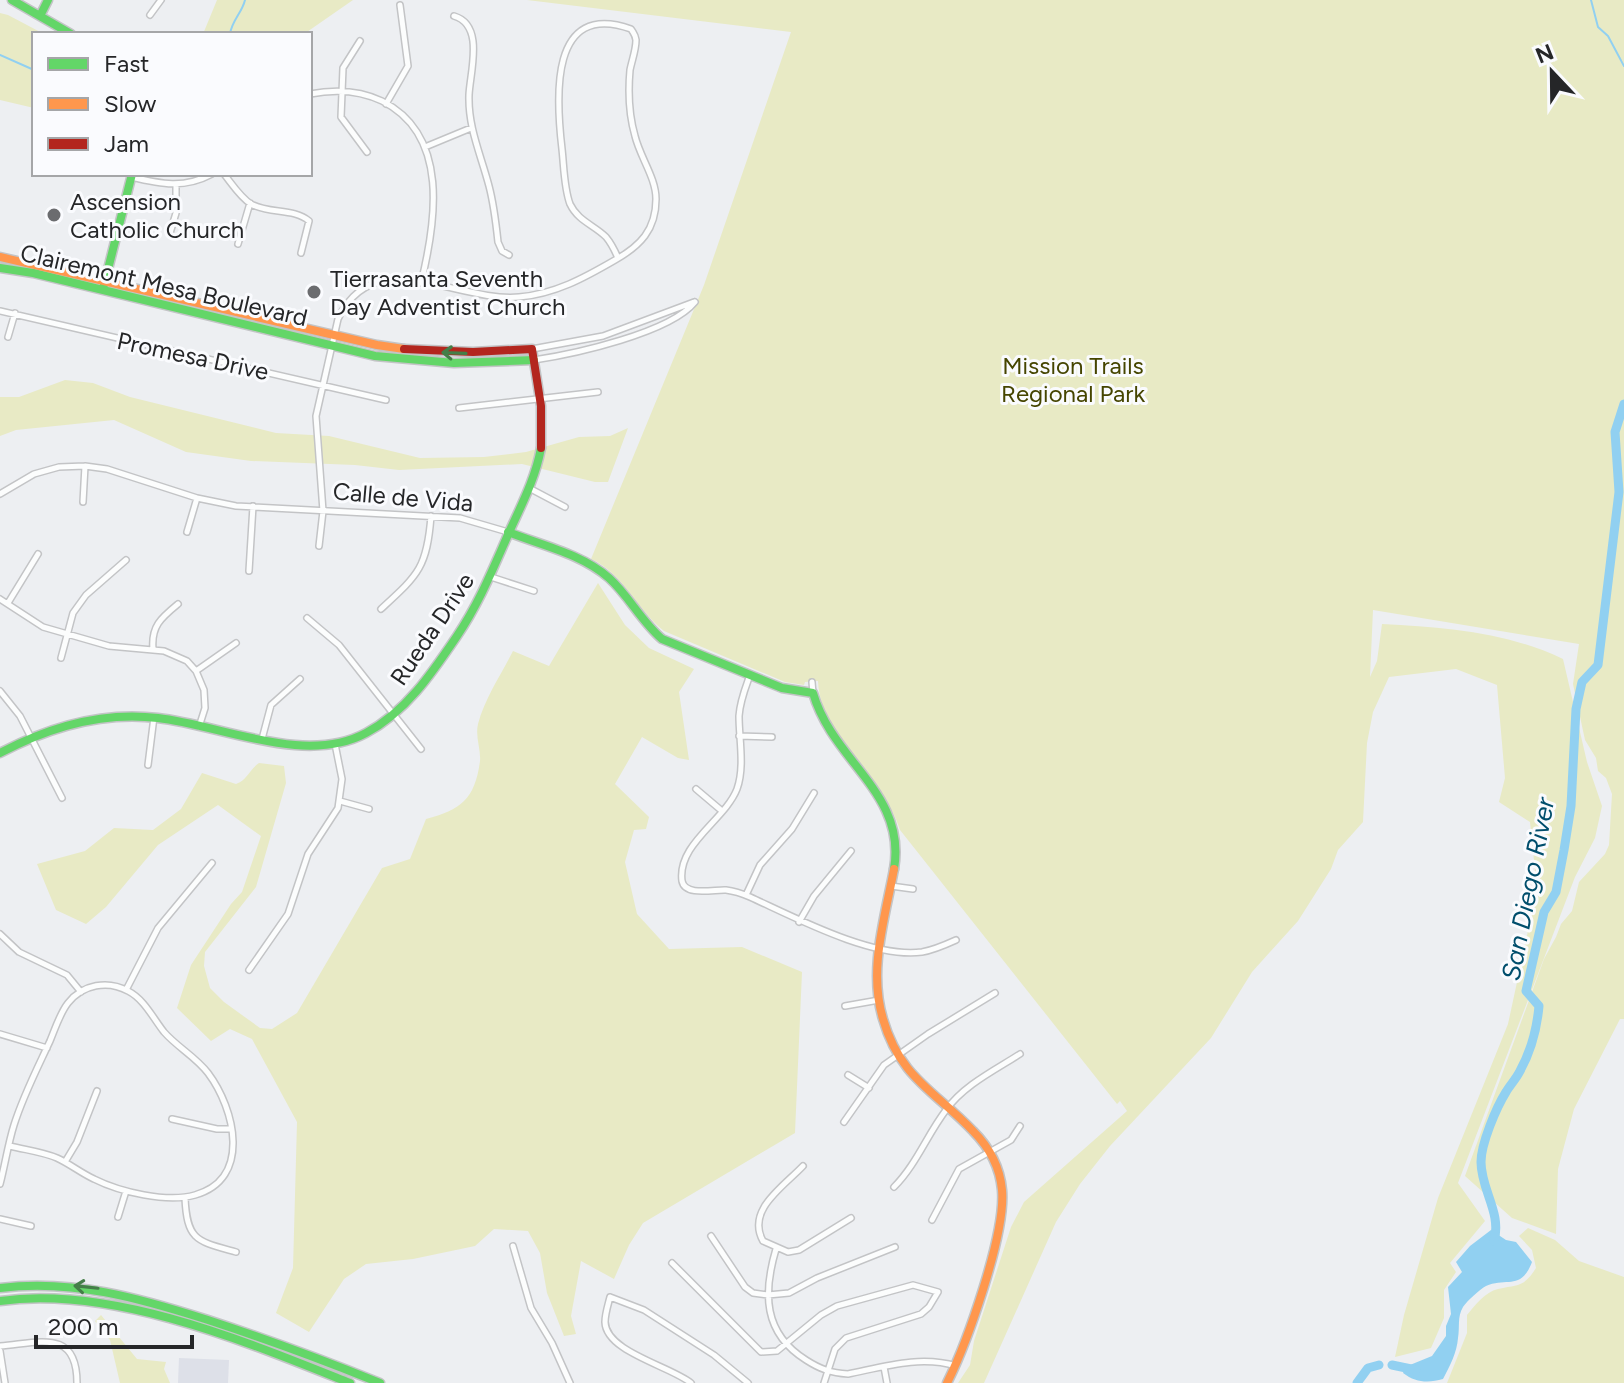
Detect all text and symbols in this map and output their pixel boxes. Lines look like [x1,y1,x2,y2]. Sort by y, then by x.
legend [32,32,312,176]
north arrow [1512,32,1592,112]
text: N [1532,38,1558,70]
text: Fast [104,49,149,78]
text: Slow [104,89,157,118]
text: Jam [104,129,149,158]
place label: Ascension Catholic Church [70,187,244,244]
marker: Ascension Catholic Church [45,206,63,224]
street label: Clairemont Mesa Boulevard [18,238,310,332]
place label: Tierrasanta Seventh Day Adventist Church [330,264,565,321]
marker: Tierrasanta Seventh Day Adventist Church [305,283,323,301]
street label: Promesa Drive [115,326,271,386]
one-way arrow [441,345,468,360]
park label: Mission Trails Regional Park [1001,351,1145,408]
street label: Calle de Vida [332,476,474,518]
street label: Rueda Drive [384,567,480,691]
water label: San Diego River [1495,794,1562,983]
one-way arrow [73,1279,100,1294]
scale bar [36,1299,192,1349]
text: 200 m [48,1312,119,1341]

